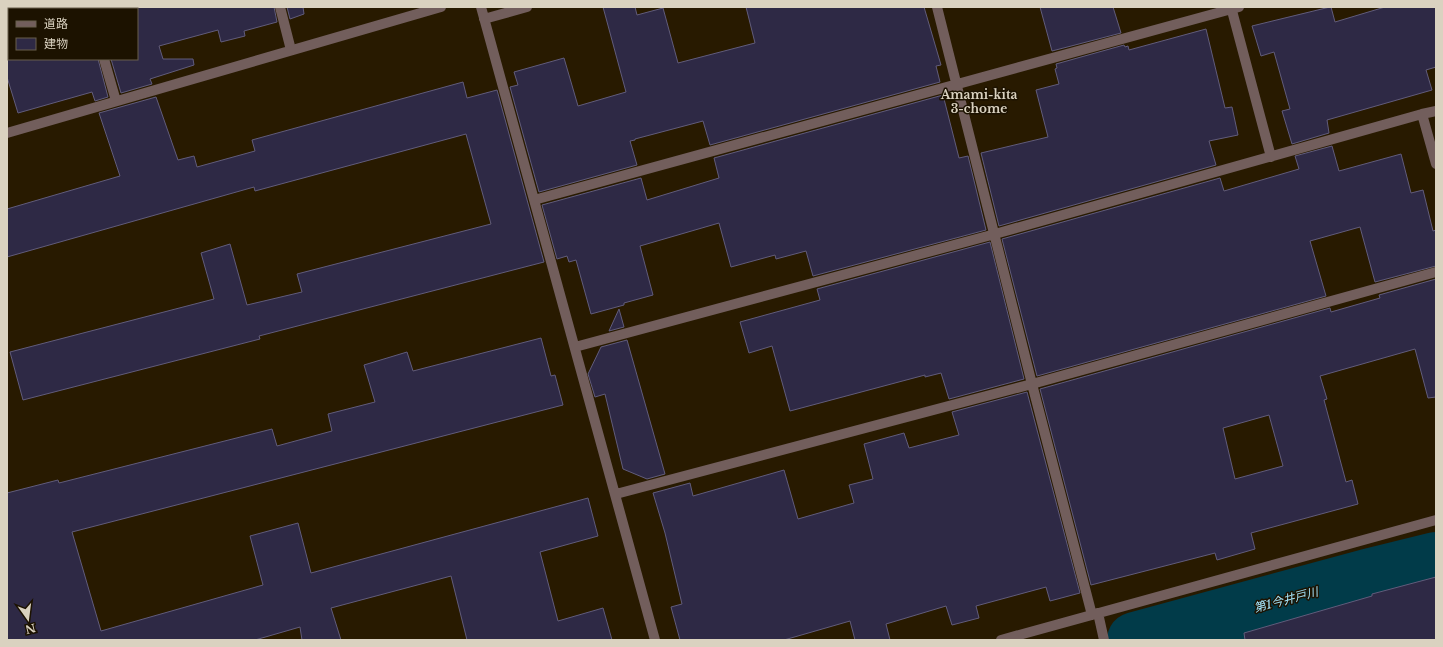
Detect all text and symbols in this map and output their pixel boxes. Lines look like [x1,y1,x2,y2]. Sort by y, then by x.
legend [8,8,138,60]
text: 道路 [44,16,68,31]
text: 建物 [44,36,68,51]
district label: Amami-kita 3-chome [940,87,1017,116]
water label: 第1今井戸川 [1252,583,1321,615]
north arrow [8,599,48,639]
text: N [23,621,37,637]

